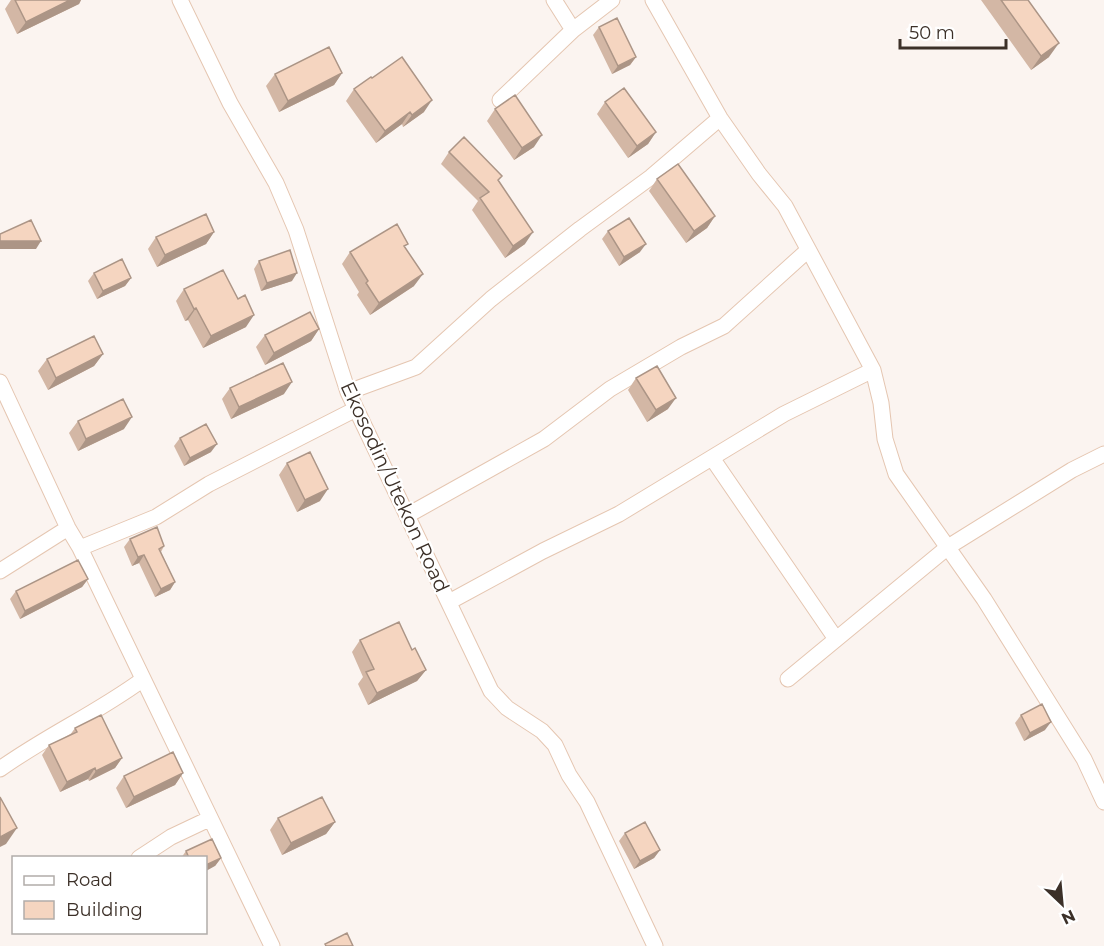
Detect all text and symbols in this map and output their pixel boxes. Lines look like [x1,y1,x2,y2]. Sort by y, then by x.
scale bar [900,12,1006,50]
text: 50 m [909,22,955,44]
street label: Ekosodin/Utekon Road [336,378,454,596]
legend [12,856,207,934]
text: Road [66,869,113,891]
north arrow [1032,874,1092,934]
text: Building [66,899,143,921]
text: N [1058,906,1078,928]

